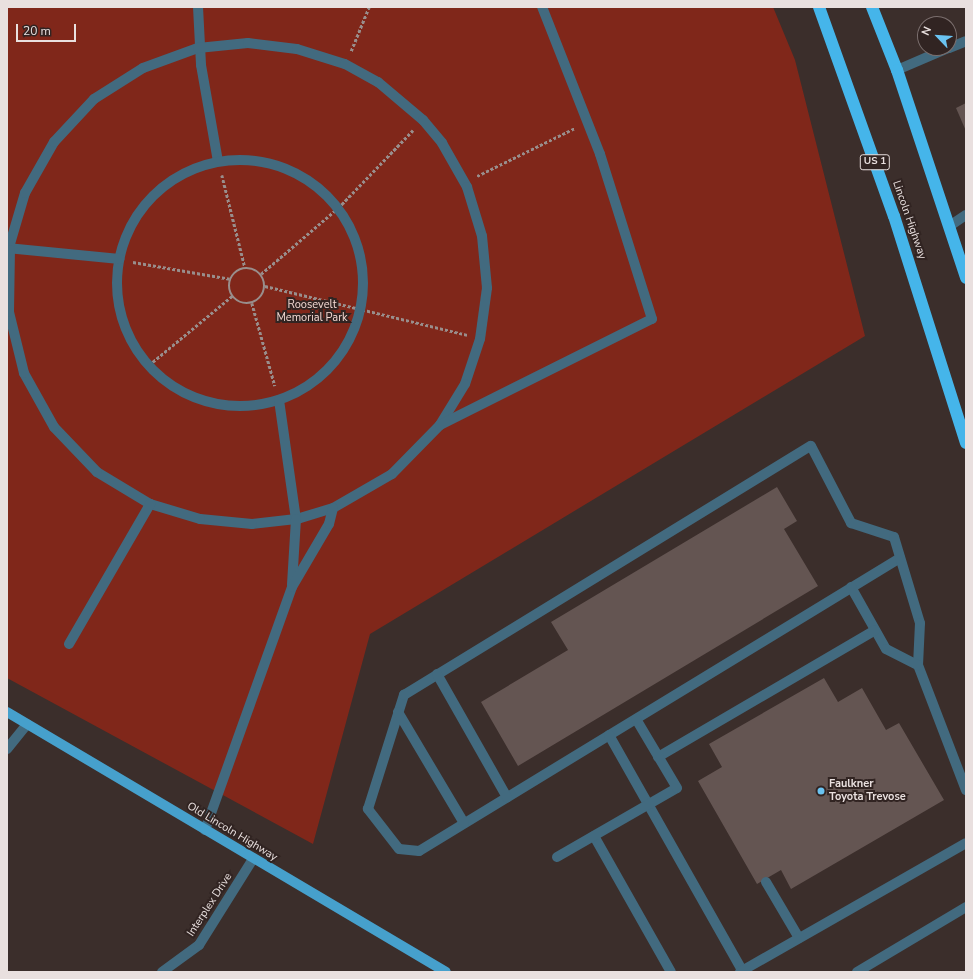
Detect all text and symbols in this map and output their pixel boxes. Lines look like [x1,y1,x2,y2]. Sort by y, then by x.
scale bar [18,16,78,42]
north arrow [917,16,957,56]
text: 20 m [23,23,51,39]
text: N [918,24,935,38]
road number: US 1 [859,154,891,170]
street label: Lincoln Highway [889,179,929,261]
park label: Roosevelt Memorial Park [276,299,348,325]
place label: Faulkner Toyota Trevose [829,778,906,804]
marker: Faulkner Toyota Trevose [816,786,826,796]
street label: Old Lincoln Highway [184,800,280,864]
street label: Interplex Drive [185,871,235,939]

